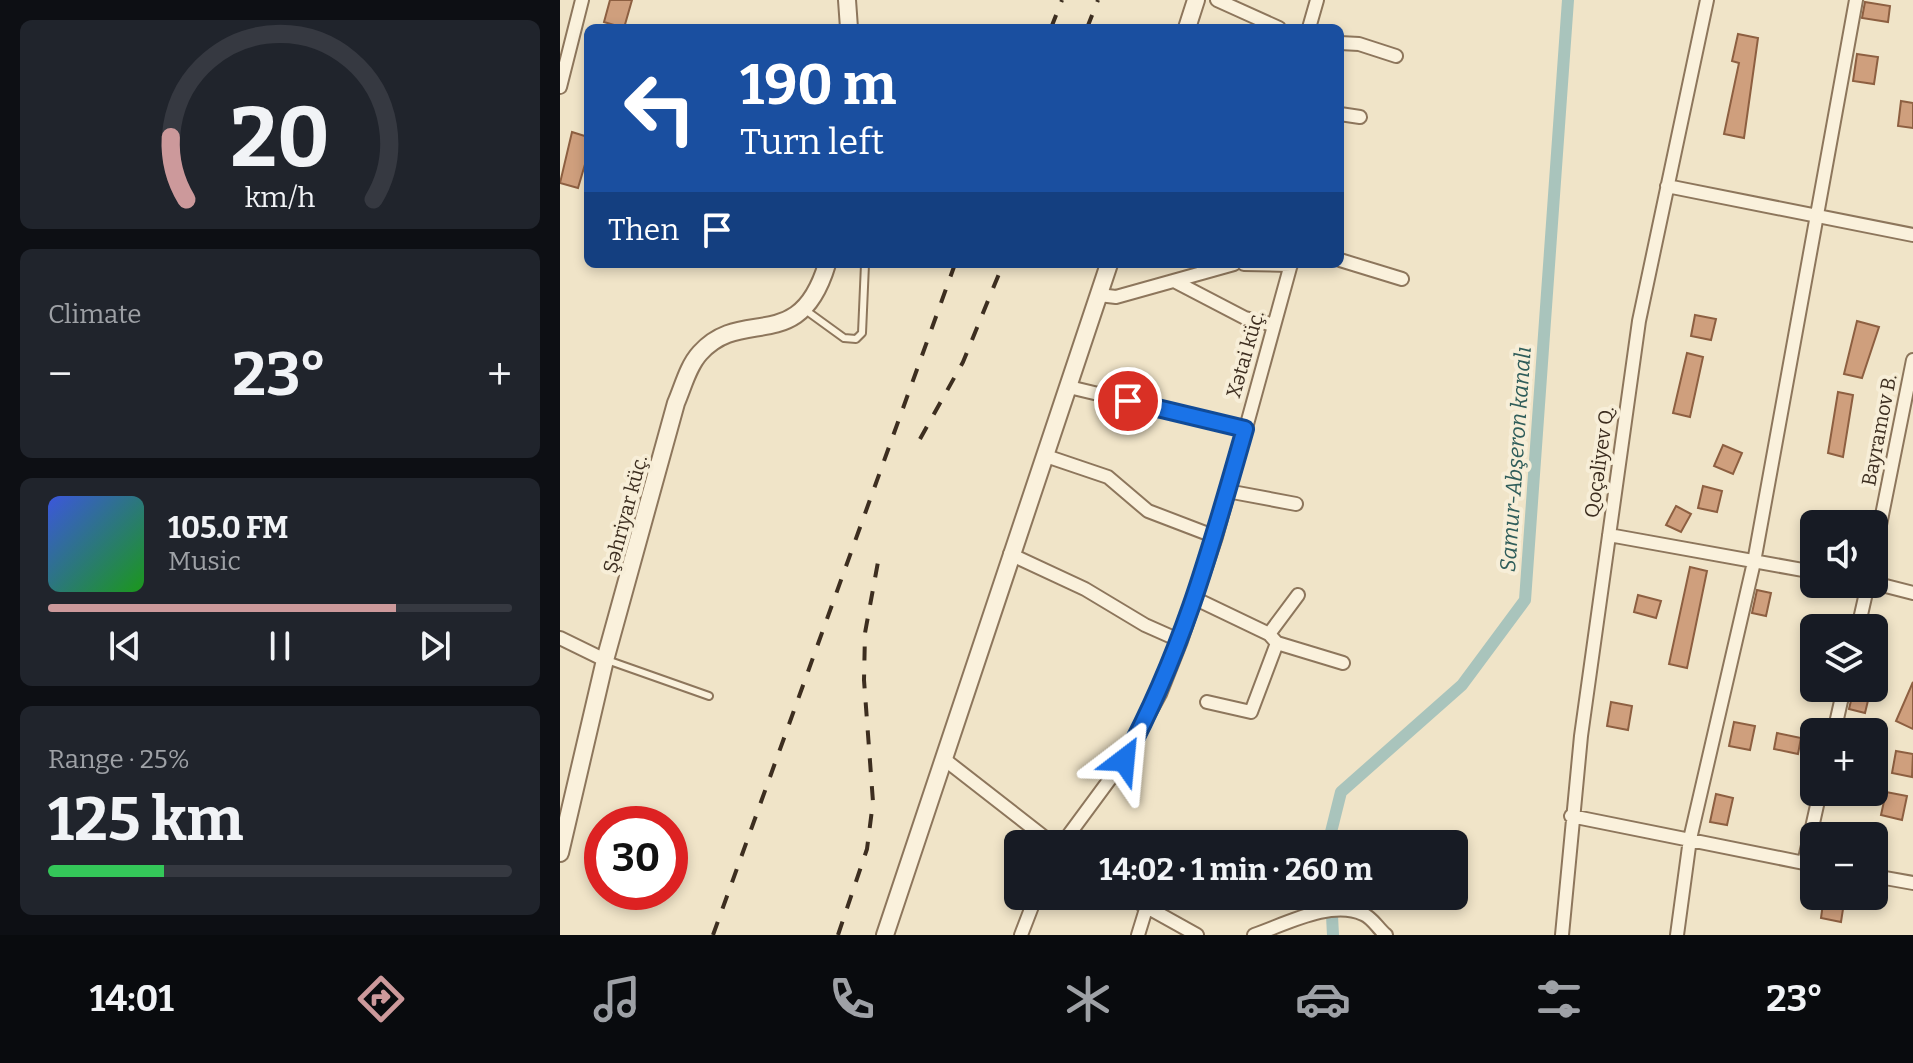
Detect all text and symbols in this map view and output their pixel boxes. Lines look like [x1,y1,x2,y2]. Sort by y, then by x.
text: 190 m [740,52,896,119]
icon: left [608,56,712,160]
text: 20 [230,88,330,188]
text: Turn left [740,120,884,164]
text: km/h [245,181,316,216]
icon: arrive [695,208,739,252]
text: Then [608,212,679,248]
text: Climate [48,299,142,330]
street label: Xətai küç. [1221,307,1269,401]
text: 23° [232,339,327,411]
water label: Samur-Abşeron kanalı [1494,345,1537,573]
text: − [48,348,72,401]
text: + [487,348,512,401]
pin [1094,367,1162,435]
street label: Bayramov B. [1856,372,1902,488]
icon: arrive [1106,379,1150,423]
street label: Qoçəliyev Q. [1579,405,1619,519]
street label: Şəhriyar küç. [598,452,652,576]
text: 105.0 FM [168,510,289,546]
map controls [1800,510,1888,910]
button: sound [1800,510,1888,598]
text: Music [168,546,241,577]
button: layers [1800,614,1888,702]
icon: previous [103,624,147,668]
icon: pause [258,624,302,668]
icon: next [413,624,457,668]
position arrow [1082,718,1166,802]
button: + [1800,718,1888,806]
text: Range · 25% [48,744,190,775]
text: 125 km [48,784,243,856]
speed limit sign: 30 [584,806,688,910]
button: − [1800,822,1888,910]
text: 14:02 · 1 min · 260 m [1099,852,1373,888]
icon: directions [353,971,409,1027]
icon: music [589,971,645,1027]
icon: phone [824,971,880,1027]
icon: climate [1060,971,1116,1027]
icon: car [1295,971,1351,1027]
icon: filters [1531,971,1587,1027]
text: 14:01 [90,977,174,1021]
text: 23° [1766,977,1823,1021]

